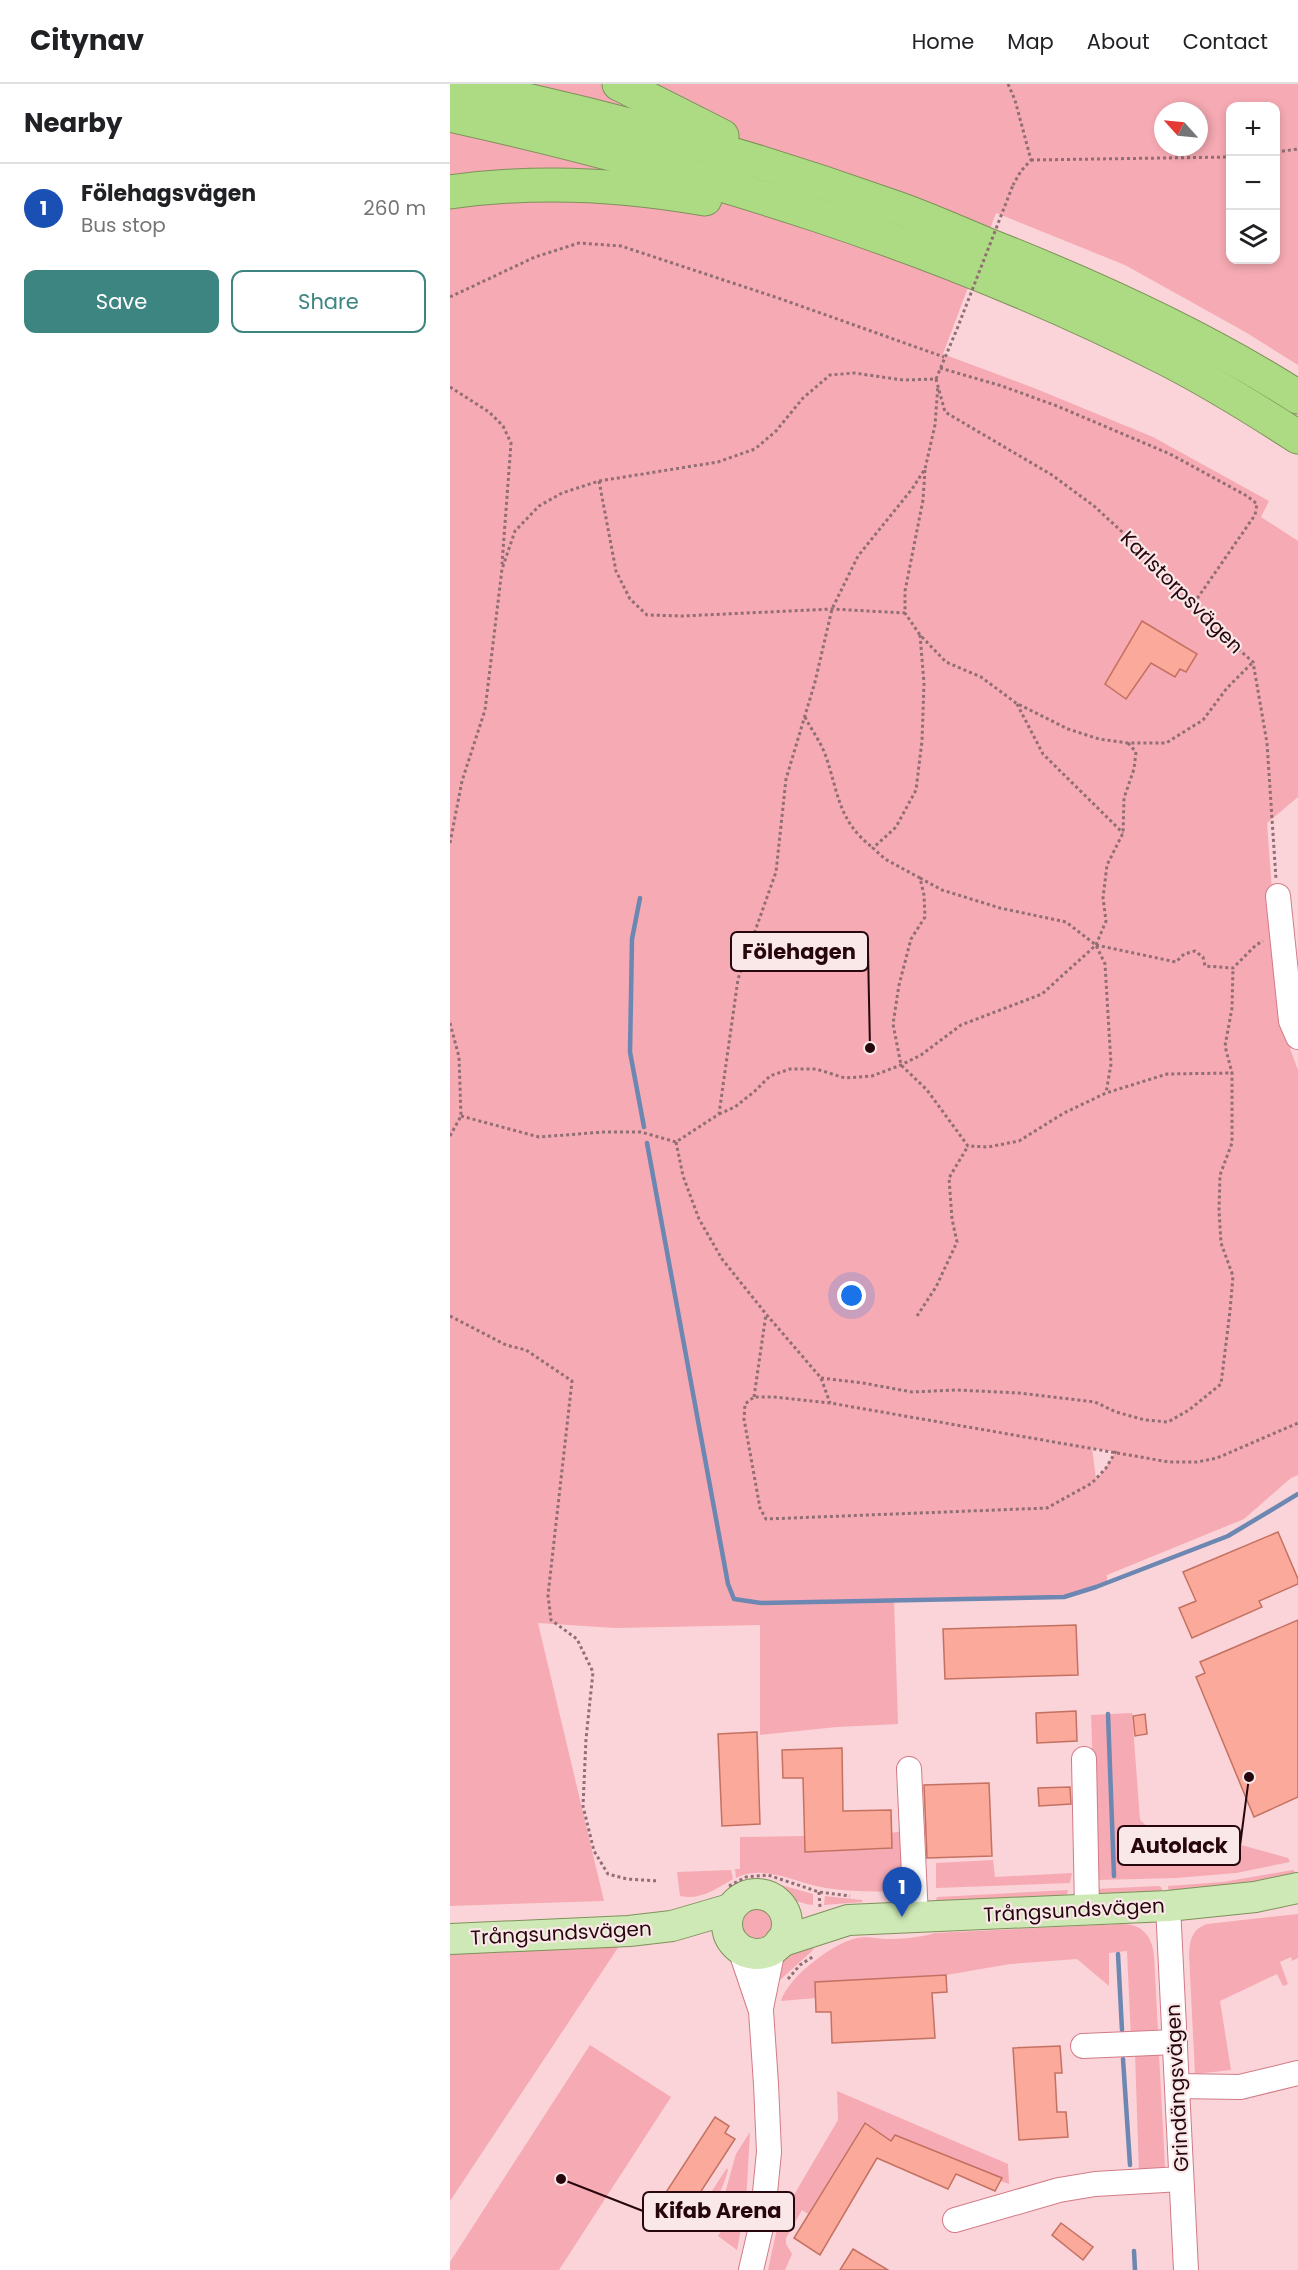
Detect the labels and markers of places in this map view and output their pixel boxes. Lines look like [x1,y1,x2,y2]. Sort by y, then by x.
callout: Fölehagen [731,932,868,971]
callout: Autolack [1118,1826,1240,1865]
pin: 1 [882,1868,922,1917]
callout: Kifab Arena [643,2192,794,2231]

